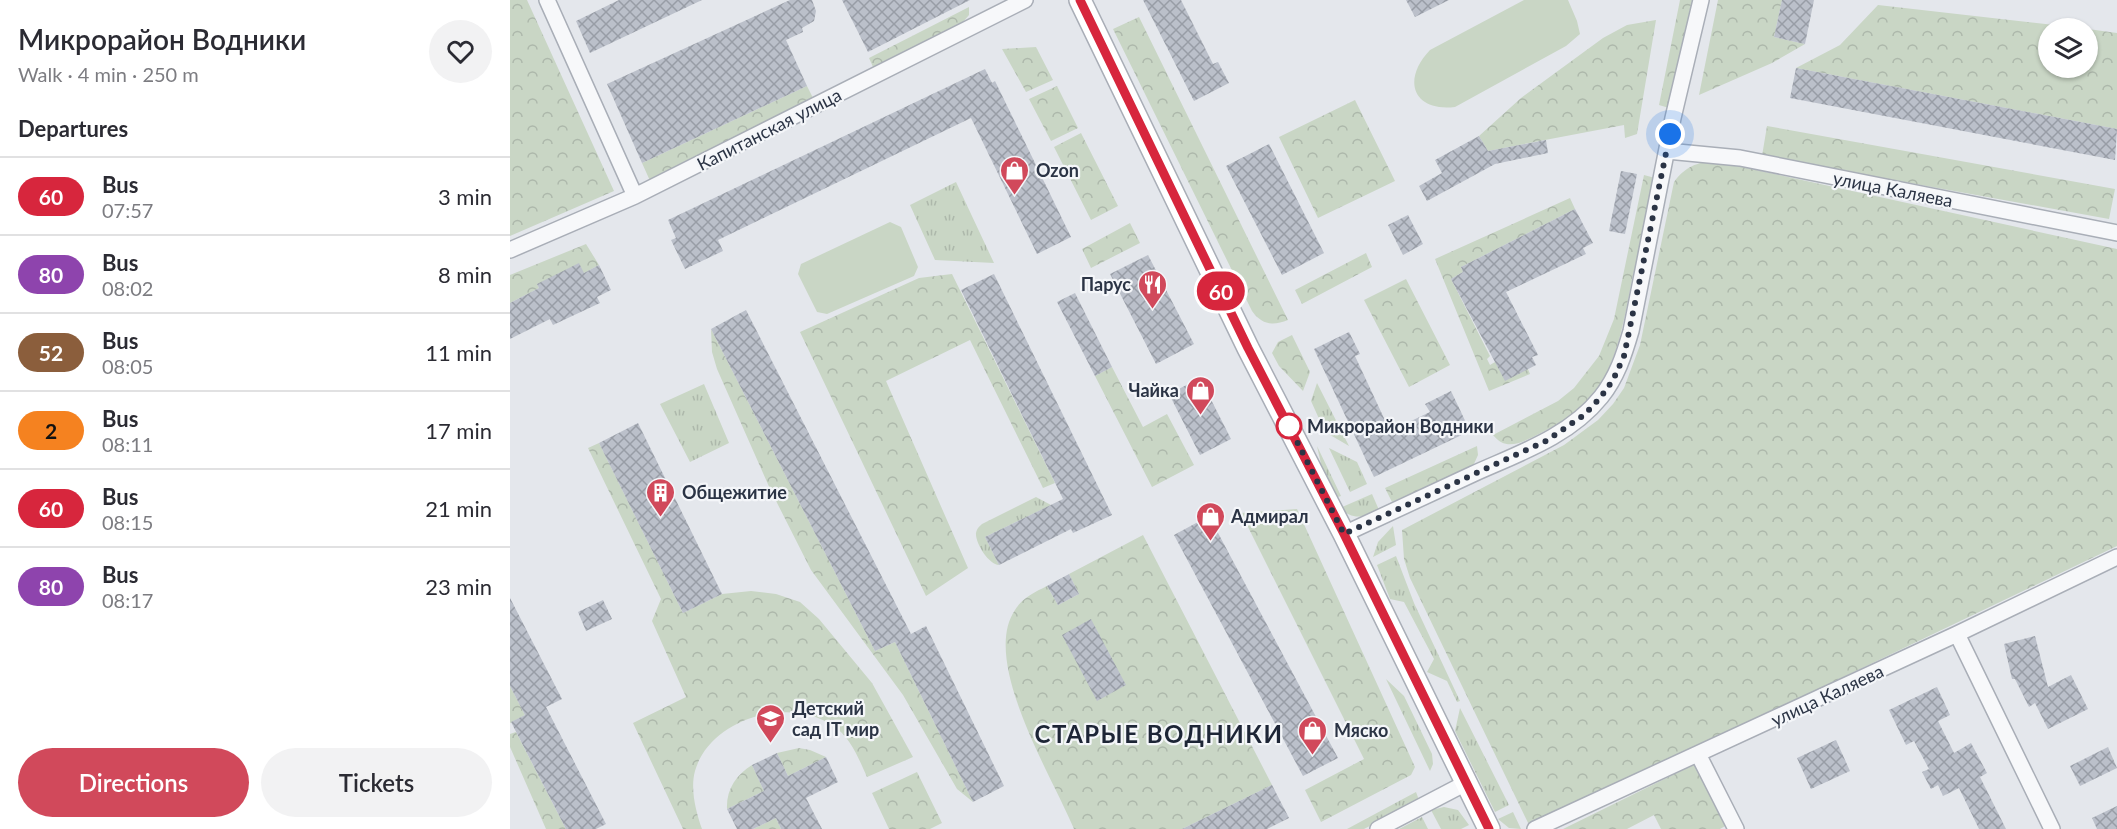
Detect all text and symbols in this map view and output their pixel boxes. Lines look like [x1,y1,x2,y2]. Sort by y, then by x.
map controls [2038,18,2098,78]
button: layers [2038,18,2098,78]
button: heart [429,20,492,83]
text: Микрорайон Водники [18,22,306,56]
text: Walk · 4 min · 250 m [18,62,199,86]
street label: Капитанская улица [693,83,845,175]
text: Departures [18,115,128,142]
your location [1655,119,1685,149]
shop icon: Ozon [999,154,1031,196]
place label: Ozon [1036,159,1079,181]
street label: улица Каляева [1831,167,1955,211]
text: Bus [102,171,138,198]
text: 3 min [438,183,492,210]
text: 60 [39,184,63,209]
text: 07:57 [102,198,153,222]
text: Bus [102,249,138,276]
text: 8 min [438,261,492,288]
text: 80 [39,262,63,287]
restaurant icon: Парус [1136,268,1168,310]
line badge: 60 [1194,272,1248,310]
place label: Парус [1081,273,1131,295]
text: 08:02 [102,276,153,300]
text: 60 [1209,279,1233,304]
text: Bus [102,327,138,354]
text: 11 min [425,339,492,366]
text: 52 [39,340,63,365]
text: 08:05 [102,354,153,378]
shop icon: Чайка [1184,374,1216,416]
place label: Чайка [1129,379,1179,401]
text: Bus [102,405,138,432]
marker: Микрорайон Водники [1276,413,1302,439]
place label: Микрорайон Водники [1307,415,1494,437]
text: 17 min [425,417,492,444]
text: 2 [45,418,57,443]
text: 08:11 [102,432,153,456]
building icon: Общежитие [645,476,677,518]
place label: Общежитие [682,481,787,503]
text: Bus [102,483,138,510]
text: 21 min [425,495,492,522]
text: 60 [39,496,63,521]
shop icon: Адмирал [1194,500,1226,542]
place label: Адмирал [1230,505,1309,527]
text: 08:15 [102,510,153,534]
text: Bus [102,561,138,588]
text: 23 min [425,573,492,600]
text: 80 [39,574,63,599]
text: 08:17 [102,588,153,612]
street label: улица Каляева [1767,659,1887,731]
place label: Детский сад IT мир [792,697,879,740]
school or university icon: Детский сад IT мир [755,702,787,744]
shop icon: Мяско [1297,714,1329,756]
district label: СТАРЫЕ ВОДНИКИ [1035,719,1283,748]
place label: Мяско [1334,719,1388,741]
button: Directions [18,748,249,817]
button: Tickets [261,748,492,817]

